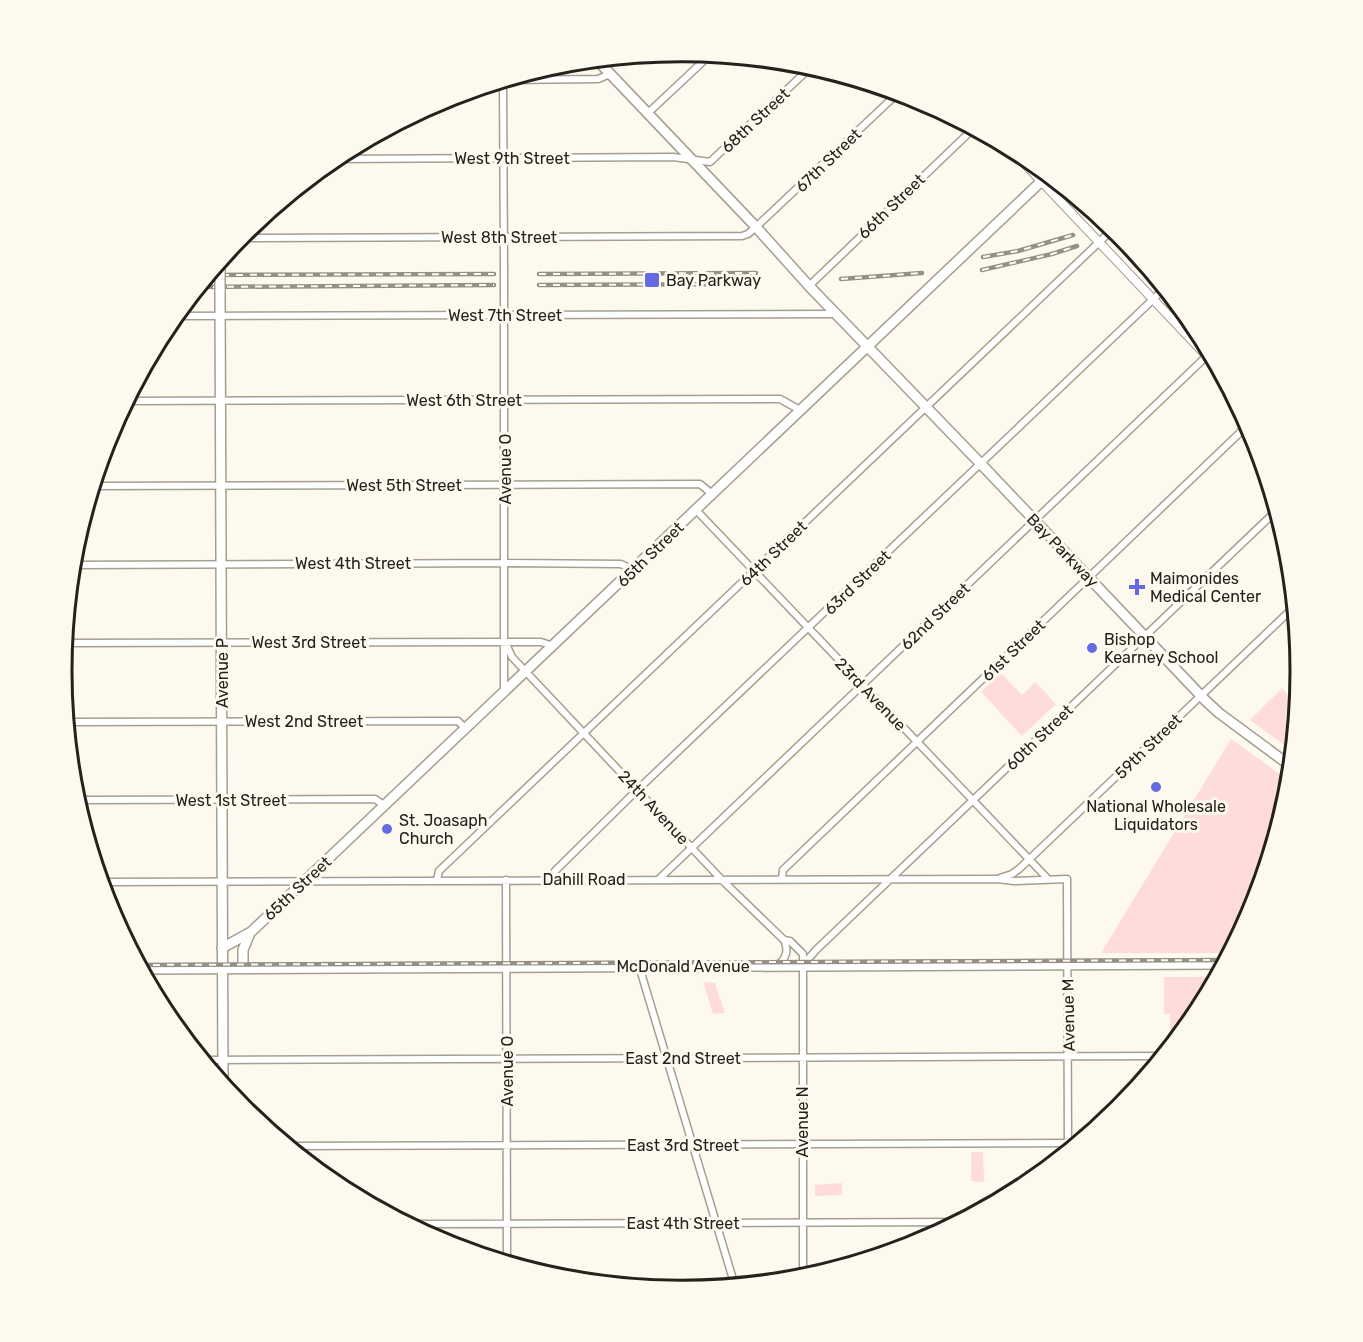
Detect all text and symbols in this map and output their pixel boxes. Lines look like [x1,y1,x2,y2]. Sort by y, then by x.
street label: 68th Street [717,84,793,157]
street label: 67th Street [792,125,865,196]
street label: West 9th Street [454,149,570,168]
street label: 66th Street [854,170,929,243]
street label: West 8th Street [441,228,557,247]
marker: Bay Parkway [643,271,661,289]
place label: Bay Parkway [666,271,761,290]
street label: West 7th Street [448,306,562,325]
street label: West 6th Street [406,391,522,410]
street label: Avenue O [496,434,515,504]
street label: West 5th Street [346,476,462,495]
street label: Bay Parkway [1023,510,1103,591]
street label: 64th Street [736,517,811,590]
street label: 65th Street [613,518,688,591]
street label: 63rd Street [820,546,894,619]
street label: West 4th Street [295,554,411,573]
place label: Maimonides Medical Center [1150,569,1261,606]
marker: Maimonides Medical Center [1128,578,1146,596]
street label: 62nd Street [897,579,974,654]
street label: 61st Street [978,615,1049,685]
place label: Bishop Kearney School [1104,630,1218,667]
street label: West 3rd Street [252,633,367,652]
street label: Avenue P [213,638,232,708]
marker: Bishop Kearney School [1085,641,1099,655]
street label: 23rd Avenue [831,654,910,735]
street label: 60th Street [1002,701,1077,774]
street label: 59th Street [1111,710,1186,783]
street label: West 2nd Street [245,712,363,731]
street label: 24th Avenue [614,766,693,848]
marker: National Wholesale Liquidators [1149,780,1163,794]
street label: West 1st Street [175,791,287,810]
place label: National Wholesale Liquidators [1086,797,1226,834]
place label: St. Joasaph Church [399,811,488,848]
marker: St. Joasaph Church [380,822,394,836]
street label: 65th Street [260,852,335,924]
street label: Dahill Road [542,870,626,889]
street label: McDonald Avenue [616,957,750,976]
street label: Avenue M [1058,978,1079,1051]
street label: Avenue O [498,1036,517,1106]
street label: East 2nd Street [625,1049,741,1068]
street label: Avenue N [793,1086,812,1158]
street label: East 3rd Street [627,1136,739,1155]
street label: East 4th Street [627,1214,739,1233]

